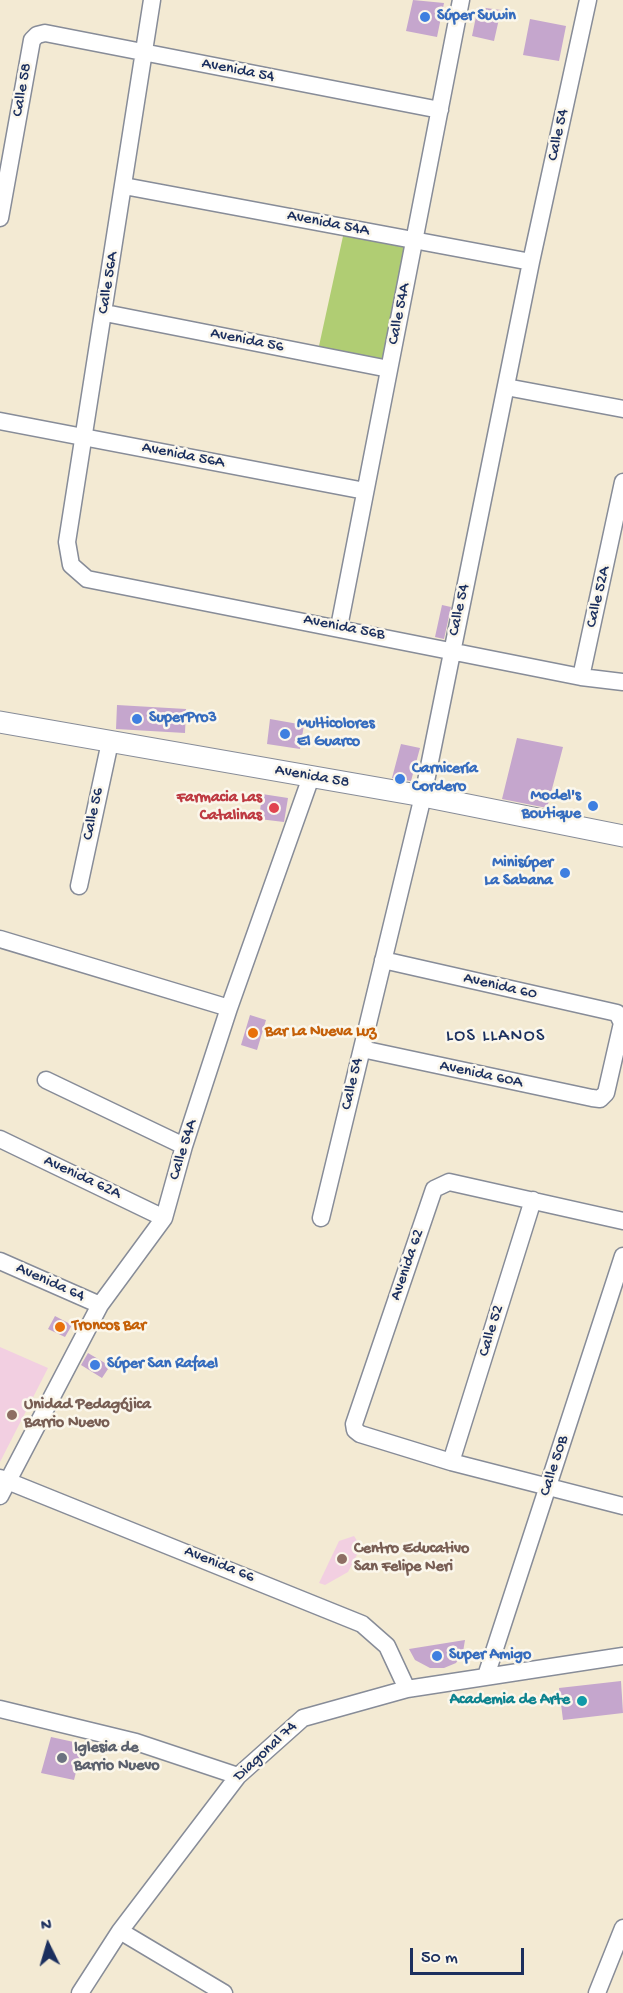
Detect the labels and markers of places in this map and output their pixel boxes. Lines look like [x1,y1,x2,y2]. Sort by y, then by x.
place label: Súper Suwin [437,7,516,27]
marker: Súper Suwin [418,10,432,24]
place label: SuperPro3 [149,709,217,729]
marker: SuperPro3 [130,712,144,726]
place label: Multicolores El Guarco [297,715,375,753]
marker: Multicolores El Guarco [278,727,292,741]
place label: Carnicería Cordero [412,760,478,798]
marker: Carnicería Cordero [393,772,407,786]
place label: Model's Boutique [522,787,581,825]
place label: Farmacia Las Catalinas [177,789,262,827]
marker: Model's Boutique [586,799,600,813]
marker: Farmacia Las Catalinas [267,801,281,815]
place label: Minisúper La Sabana [484,854,553,892]
marker: Minisúper La Sabana [558,866,572,880]
place label: Bar La Nueva Luz [265,1023,376,1043]
marker: Bar La Nueva Luz [246,1026,260,1040]
place label: Troncos Bar [72,1317,146,1337]
marker: Troncos Bar [53,1320,67,1334]
place label: Súper San Rafael [107,1355,218,1375]
marker: Súper San Rafael [88,1358,102,1372]
place label: Unidad Pedagójica Barrio Nuevo [24,1396,151,1434]
marker: Unidad Pedagójica Barrio Nuevo [5,1408,19,1422]
place label: Centro Educativo San Felipe Neri [354,1540,469,1578]
marker: Centro Educativo San Felipe Neri [335,1552,349,1566]
place label: Super Amigo [449,1646,531,1666]
marker: Super Amigo [430,1649,444,1663]
place label: Academia de Arte [450,1691,570,1711]
marker: Academia de Arte [575,1694,589,1708]
place label: Iglesia de Barrio Nuevo [74,1739,160,1777]
marker: Iglesia de Barrio Nuevo [55,1751,69,1765]

